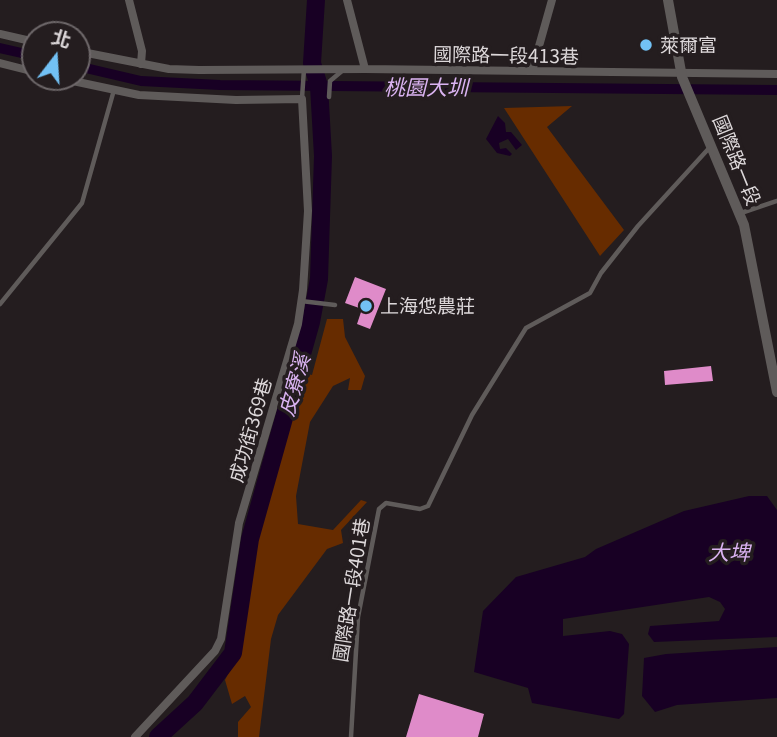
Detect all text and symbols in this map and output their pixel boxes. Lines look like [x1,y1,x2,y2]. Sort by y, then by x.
north arrow [21,21,91,91]
text: 北 [49,22,75,53]
place label: 萊爾富 [660,34,717,56]
marker: 萊爾富 [638,37,654,53]
street label: 國際路一段413巷 [433,42,579,68]
water label: 桃園大圳 [384,74,468,100]
street label: 國際路一段 [709,112,765,208]
place label: 上海怹農莊 [380,295,475,317]
marker: 上海怹農莊 [358,298,374,314]
water label: 皮寮溪 [273,351,315,419]
street label: 成功街369巷 [224,375,276,485]
street label: 國際路一段401巷 [328,516,374,664]
water label: 大埤 [708,539,750,565]

